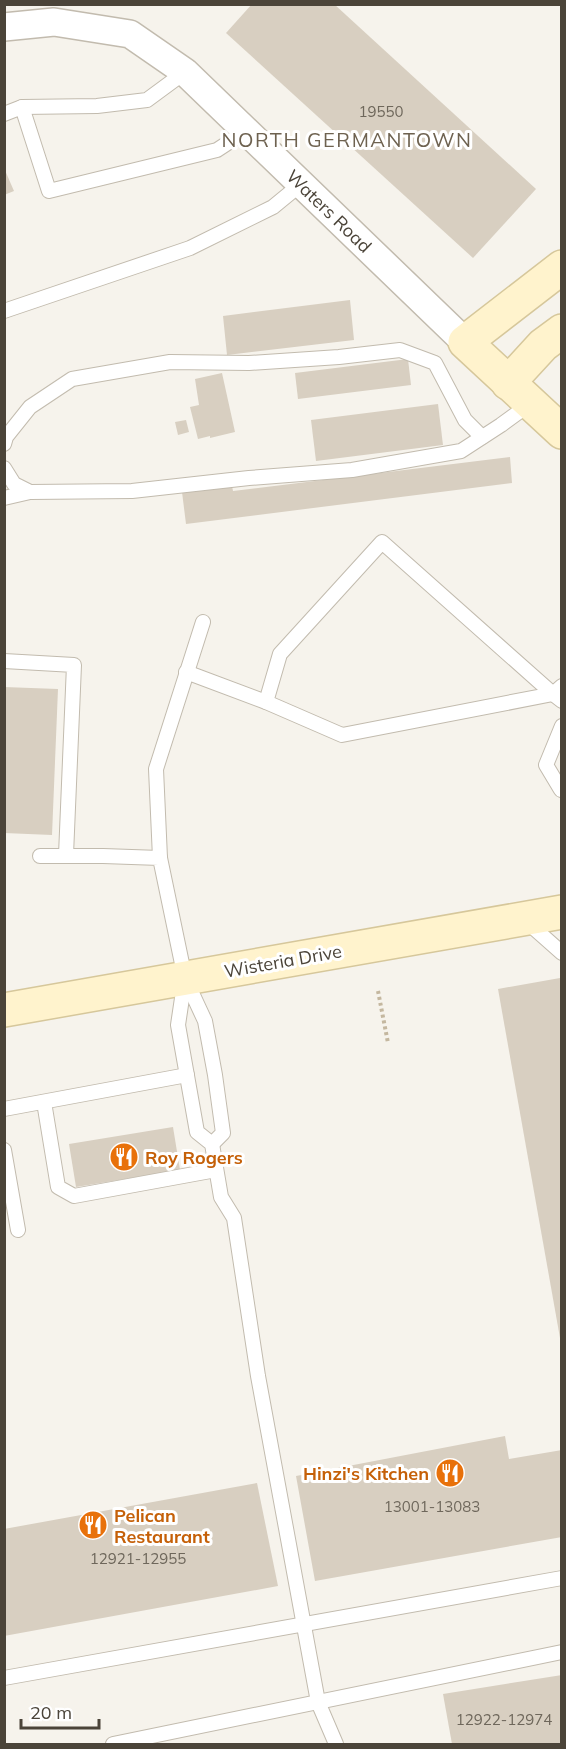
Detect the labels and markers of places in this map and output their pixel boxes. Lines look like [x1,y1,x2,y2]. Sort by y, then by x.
restaurant icon: Roy Rogers [108,1141,140,1173]
place label: Roy Rogers [145,1146,243,1169]
restaurant icon: Hinzi's Kitchen [434,1457,466,1489]
place label: Hinzi's Kitchen [303,1462,429,1485]
place label: Pelican Restaurant [114,1504,210,1548]
restaurant icon: Pelican Restaurant [77,1509,109,1541]

